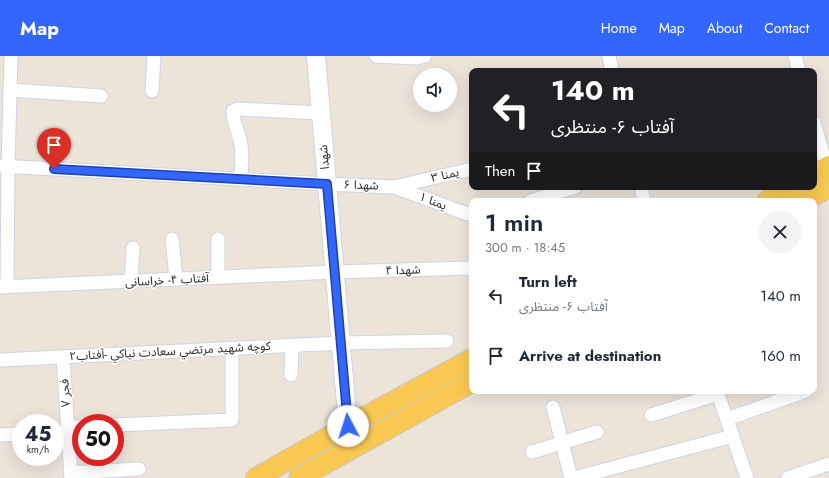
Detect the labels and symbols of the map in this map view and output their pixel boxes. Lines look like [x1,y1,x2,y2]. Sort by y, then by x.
pin [37,128,71,169]
street label: شهدا [314,144,334,170]
street label: یمنا ۳ [429,163,461,187]
street label: شهدا ۶ [343,175,379,195]
street label: یمنا ۱ [416,187,450,215]
street label: شهدا ۴ [385,260,421,280]
street label: آفتاب ۴- خراسانی [125,269,210,291]
street label: كوچه شهيد مرتضي سعادت نياكي -آفتاب۲ [69,337,272,366]
street label: فجر ۷ [55,378,75,408]
position arrow [327,405,369,447]
speed limit sign: 50 [72,414,124,466]

